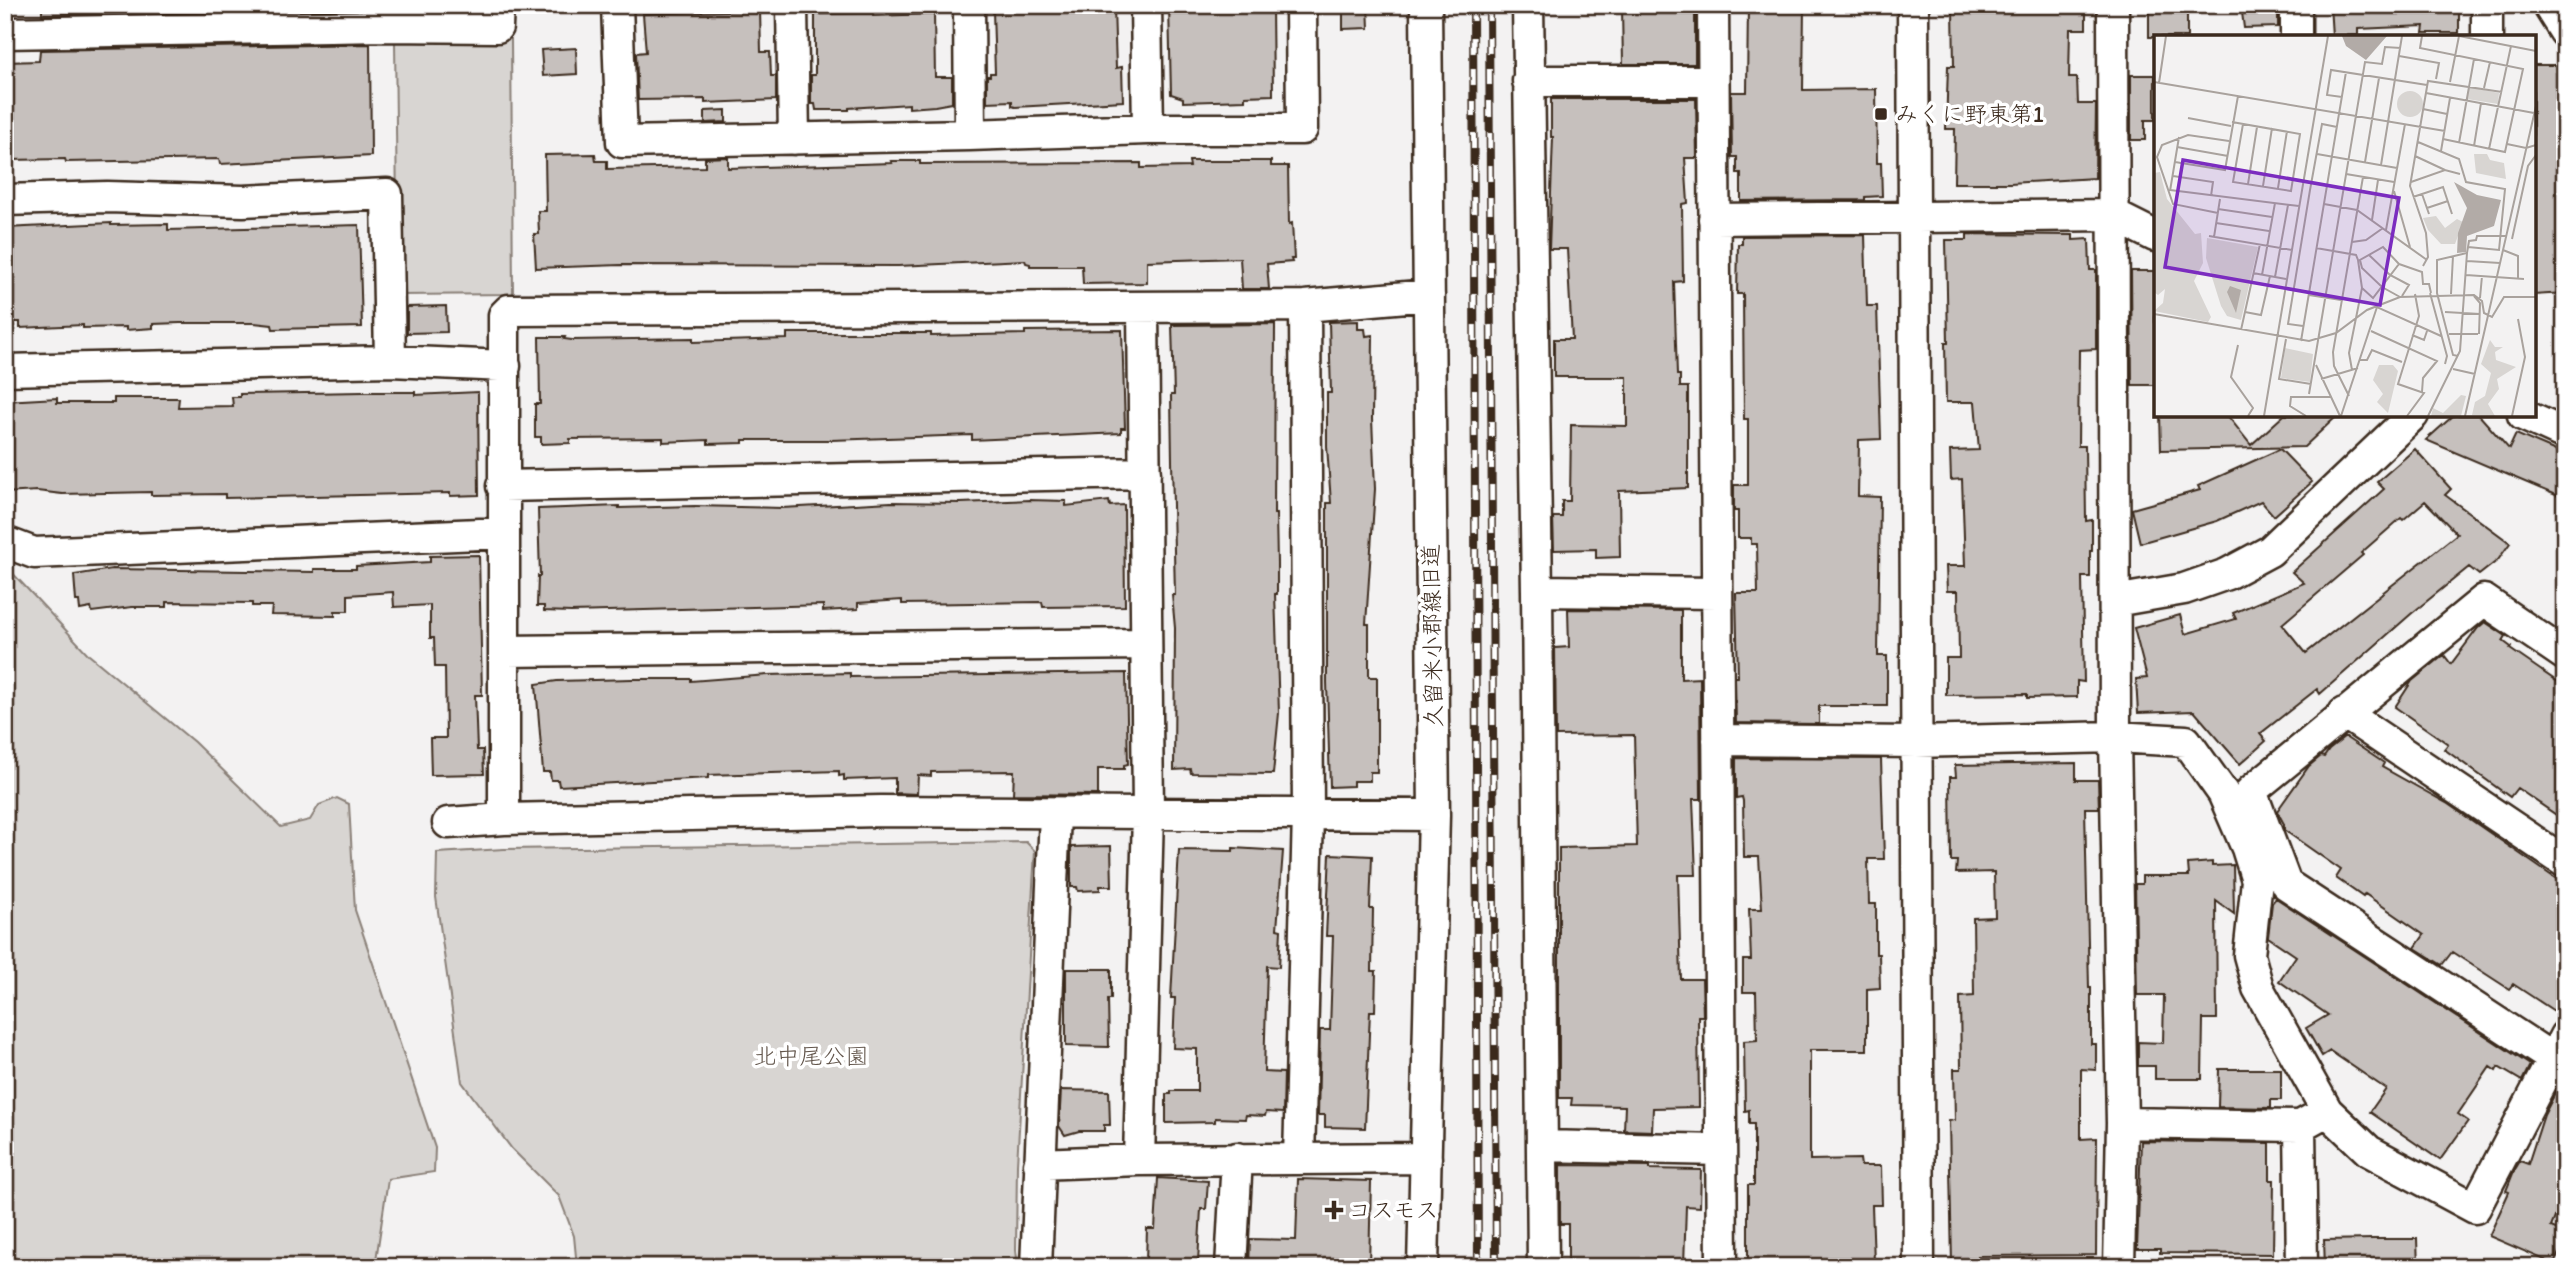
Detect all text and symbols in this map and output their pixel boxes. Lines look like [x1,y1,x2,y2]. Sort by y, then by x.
inset map [2154,35,2535,416]
place label: みくに野東第1 [1895,100,2044,128]
marker: みくに野東第1 [1873,106,1889,122]
street label: 久留米小郡線旧道 [1416,544,1448,728]
park label: 北中尾公園 [754,1042,869,1070]
place label: コスモス [1348,1196,1439,1224]
marker: コスモス [1326,1202,1342,1218]

